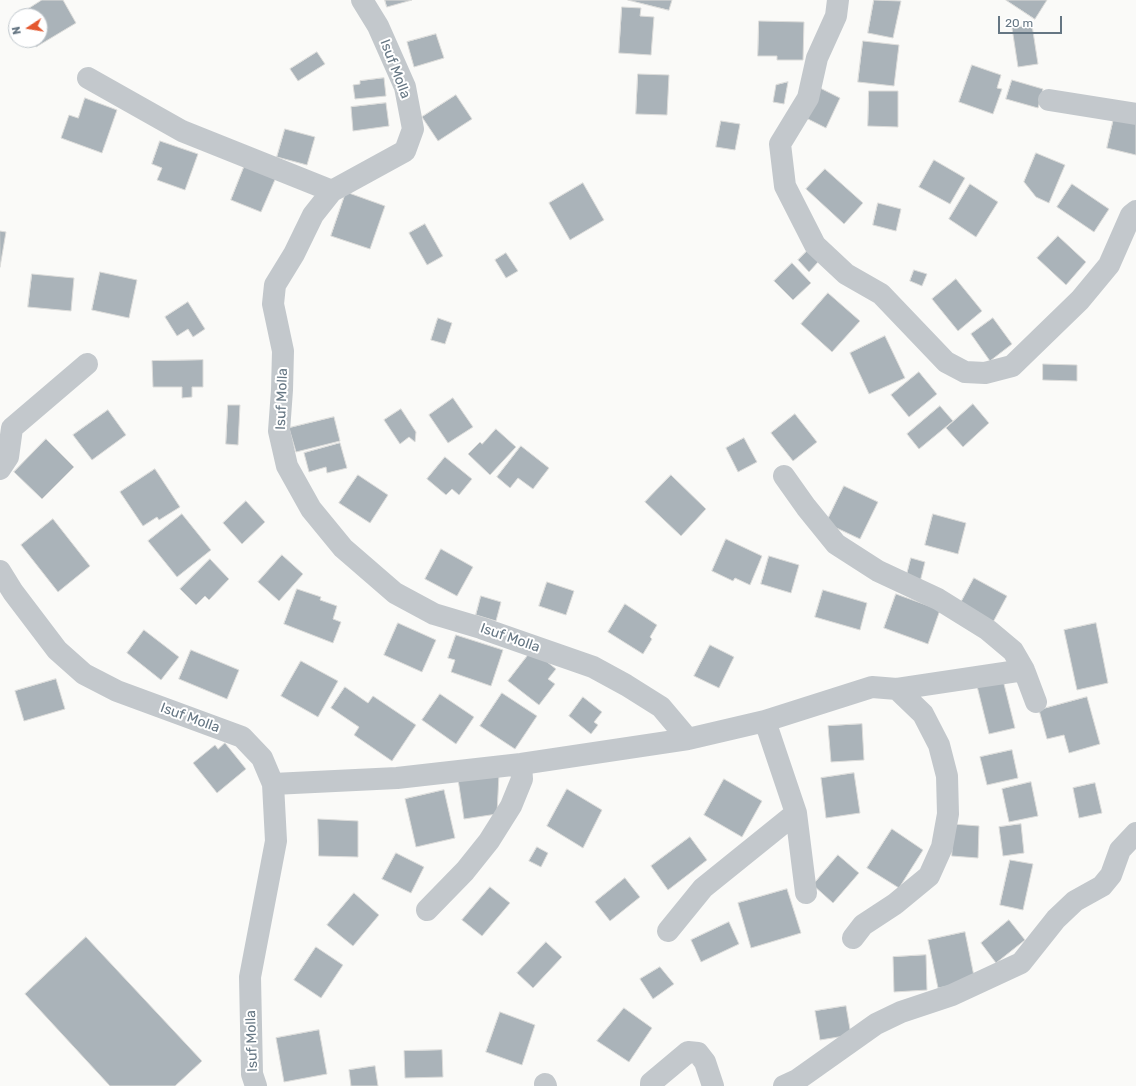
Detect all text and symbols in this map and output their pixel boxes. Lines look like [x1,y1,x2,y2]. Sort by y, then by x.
north arrow [8,8,48,48]
scale bar [1000,8,1064,34]
text: 20 m [1005,16,1033,30]
text: N [10,25,24,36]
street label: Isuf Molla [376,37,414,101]
street label: Isuf Molla [273,368,291,430]
street label: Isuf Molla [478,620,542,656]
street label: Isuf Molla [158,700,222,736]
street label: Isuf Molla [243,1010,261,1072]

